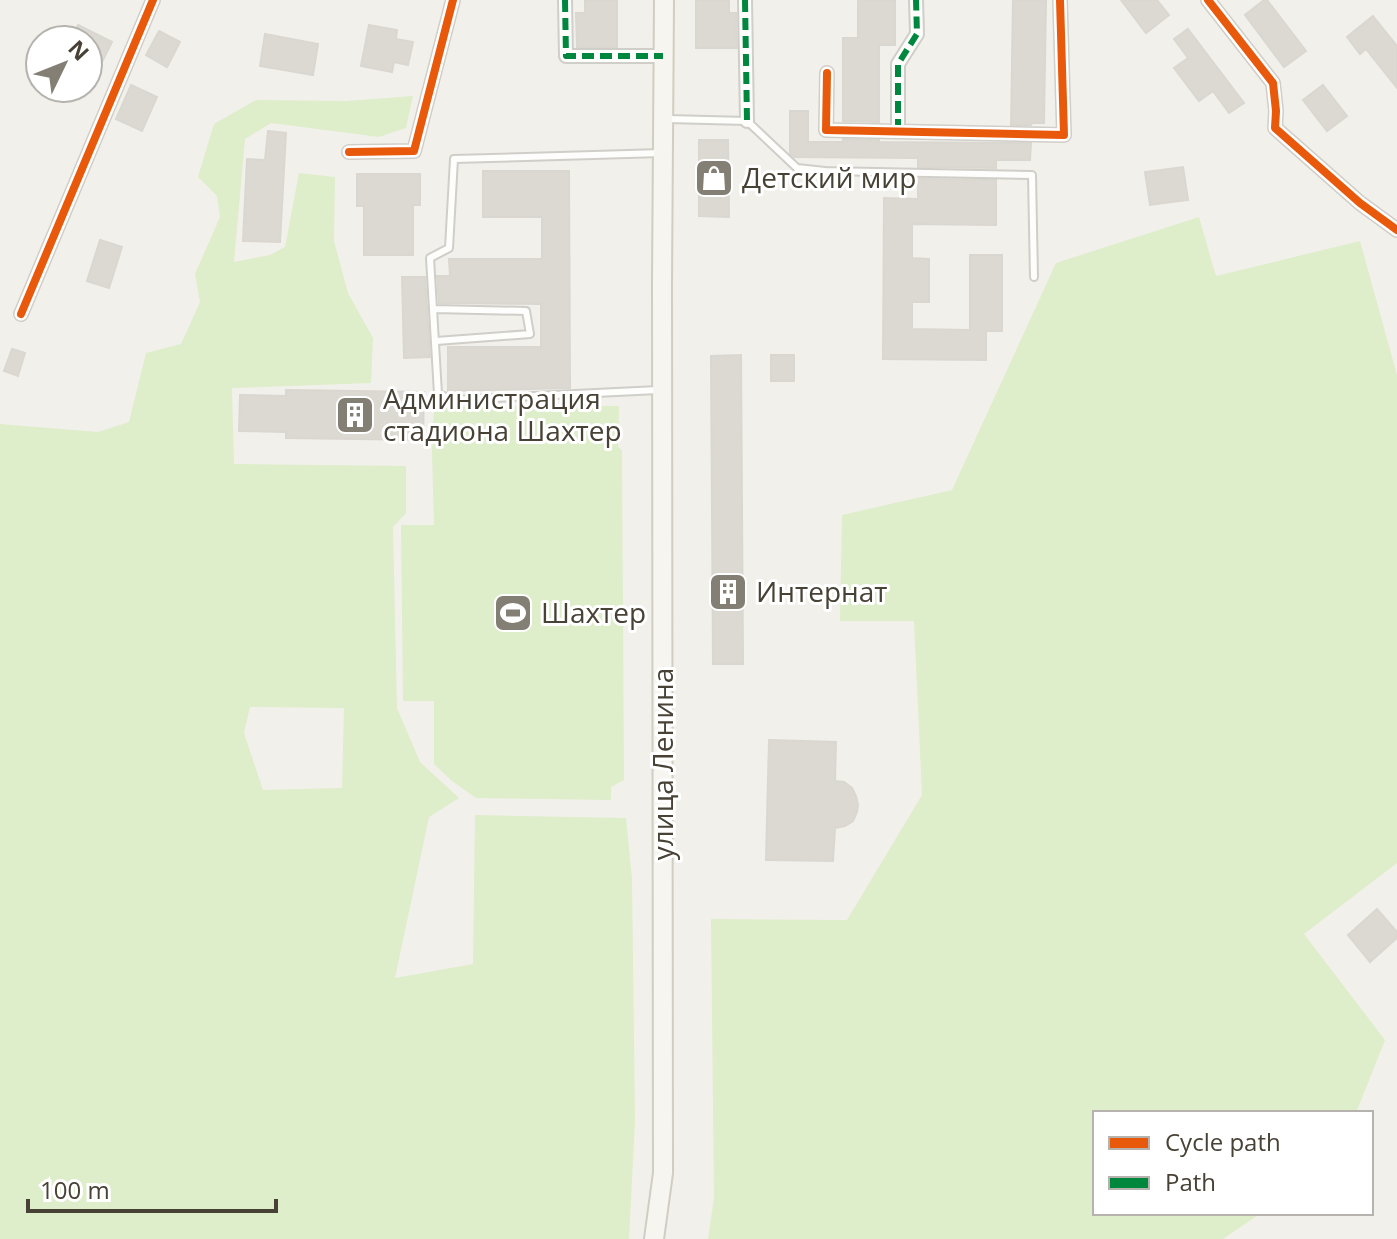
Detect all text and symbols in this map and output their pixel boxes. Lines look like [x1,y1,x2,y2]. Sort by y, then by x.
north arrow [24,24,104,104]
text: N [62,33,96,66]
shop icon: Детский мир [693,157,735,199]
place label: Детский мир [742,158,916,196]
place label: Администрация стадиона Шахтер [383,379,622,449]
building icon: Администрация стадиона Шахтер [334,394,376,436]
building icon: Интернат [707,571,749,613]
place label: Интернат [756,572,887,610]
sports icon: Шахтер [492,592,534,634]
place label: Шахтер [541,593,646,631]
street label: улица Ленина [643,668,681,860]
legend [1093,1111,1373,1215]
text: Cycle path [1165,1125,1281,1158]
scale bar [28,1163,276,1213]
text: Path [1165,1165,1216,1198]
text: 100 m [40,1173,110,1206]

